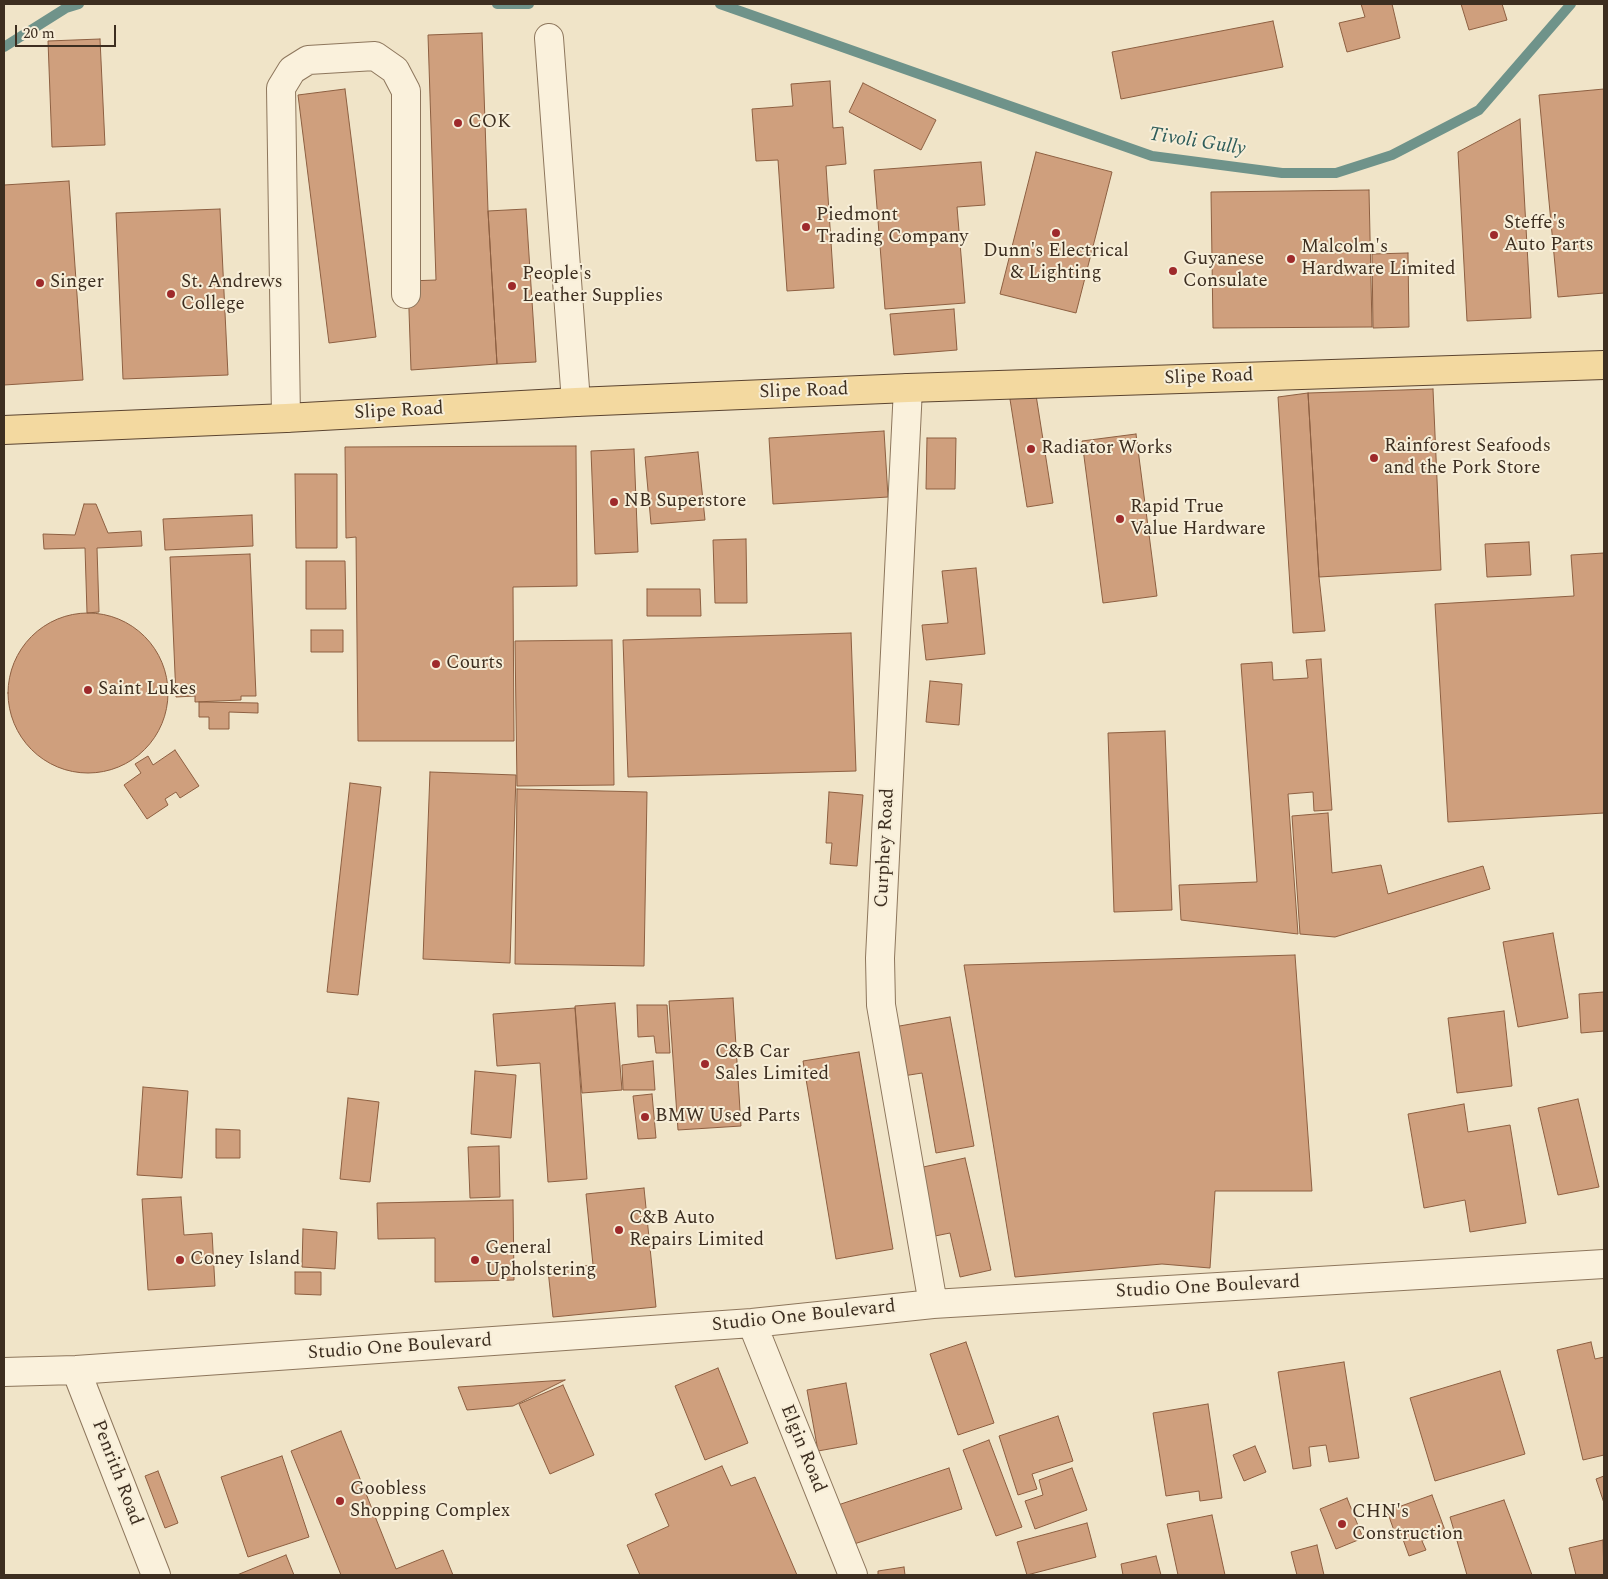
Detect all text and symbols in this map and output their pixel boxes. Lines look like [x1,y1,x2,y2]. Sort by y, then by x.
scale bar [18,15,119,47]
text: 20 m [23,22,55,45]
place label: COK [468,112,511,134]
marker: COK [452,117,464,129]
water label: Tivoli Gully [1147,124,1247,162]
place label: Piedmont Trading Company [816,205,968,249]
place label: Steffe's Auto Parts [1504,213,1594,257]
marker: Piedmont Trading Company [800,221,812,233]
marker: Dunn's Electrical & Lighting [1050,227,1062,239]
marker: Steffe's Auto Parts [1488,229,1500,241]
place label: Malcolm's Hardware Limited [1301,237,1456,281]
place label: Dunn's Electrical & Lighting [983,241,1129,285]
place label: Guyanese Consulate [1183,249,1268,293]
marker: Malcolm's Hardware Limited [1285,253,1297,265]
place label: People's Leather Supplies [522,264,663,308]
marker: Guyanese Consulate [1167,265,1179,277]
place label: Singer [50,272,104,294]
place label: St. Andrews College [181,272,283,316]
marker: Singer [34,277,46,289]
marker: People's Leather Supplies [506,280,518,292]
marker: St. Andrews College [165,288,177,300]
street label: Slipe Road [1164,365,1254,391]
street label: Slipe Road [759,379,849,405]
street label: Slipe Road [354,398,444,426]
place label: Rainforest Seafoods and the Pork Store [1384,436,1551,480]
place label: Radiator Works [1041,438,1173,460]
marker: Radiator Works [1025,443,1037,455]
marker: Rainforest Seafoods and the Pork Store [1368,452,1380,464]
place label: NB Superstore [624,491,746,513]
marker: NB Superstore [608,496,620,508]
place label: Rapid True Value Hardware [1130,497,1266,541]
marker: Rapid True Value Hardware [1114,513,1126,525]
place label: Courts [446,653,503,675]
marker: Courts [430,658,442,670]
place label: Saint Lukes [98,679,197,701]
marker: Saint Lukes [82,684,94,696]
street label: Curphey Road [871,788,901,908]
place label: C&B Car Sales Limited [715,1042,829,1086]
marker: C&B Car Sales Limited [699,1058,711,1070]
place label: BMW Used Parts [655,1106,800,1128]
marker: BMW Used Parts [639,1111,651,1123]
place label: C&B Auto Repairs Limited [629,1208,764,1252]
marker: C&B Auto Repairs Limited [613,1224,625,1236]
place label: General Upholstering [485,1238,596,1282]
place label: Coney Island [190,1249,300,1271]
marker: Coney Island [174,1254,186,1266]
marker: General Upholstering [469,1254,481,1266]
street label: Studio One Boulevard [1115,1272,1301,1304]
street label: Studio One Boulevard [711,1296,897,1338]
street label: Studio One Boulevard [307,1330,493,1366]
street label: Elgin Road [774,1402,830,1496]
street label: Penrith Road [85,1417,147,1529]
place label: Goobless Shopping Complex [350,1479,510,1523]
marker: Goobless Shopping Complex [334,1495,346,1507]
place label: CHN's Construction [1352,1502,1463,1546]
marker: CHN's Construction [1336,1518,1348,1530]

